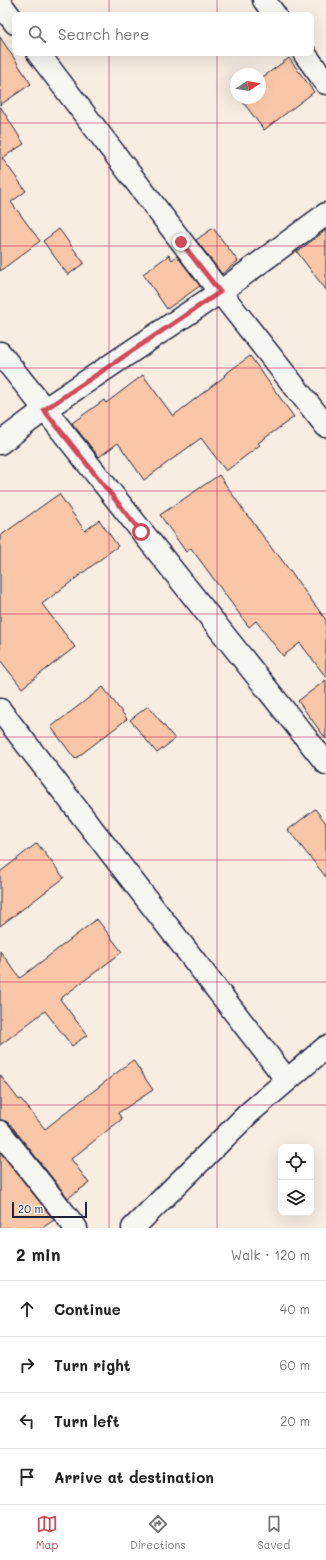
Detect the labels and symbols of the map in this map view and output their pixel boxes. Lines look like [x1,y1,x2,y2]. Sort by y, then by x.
north arrow [230,68,266,104]
route end [172,233,190,251]
route start [132,523,150,541]
scale bar [12,1200,87,1219]

